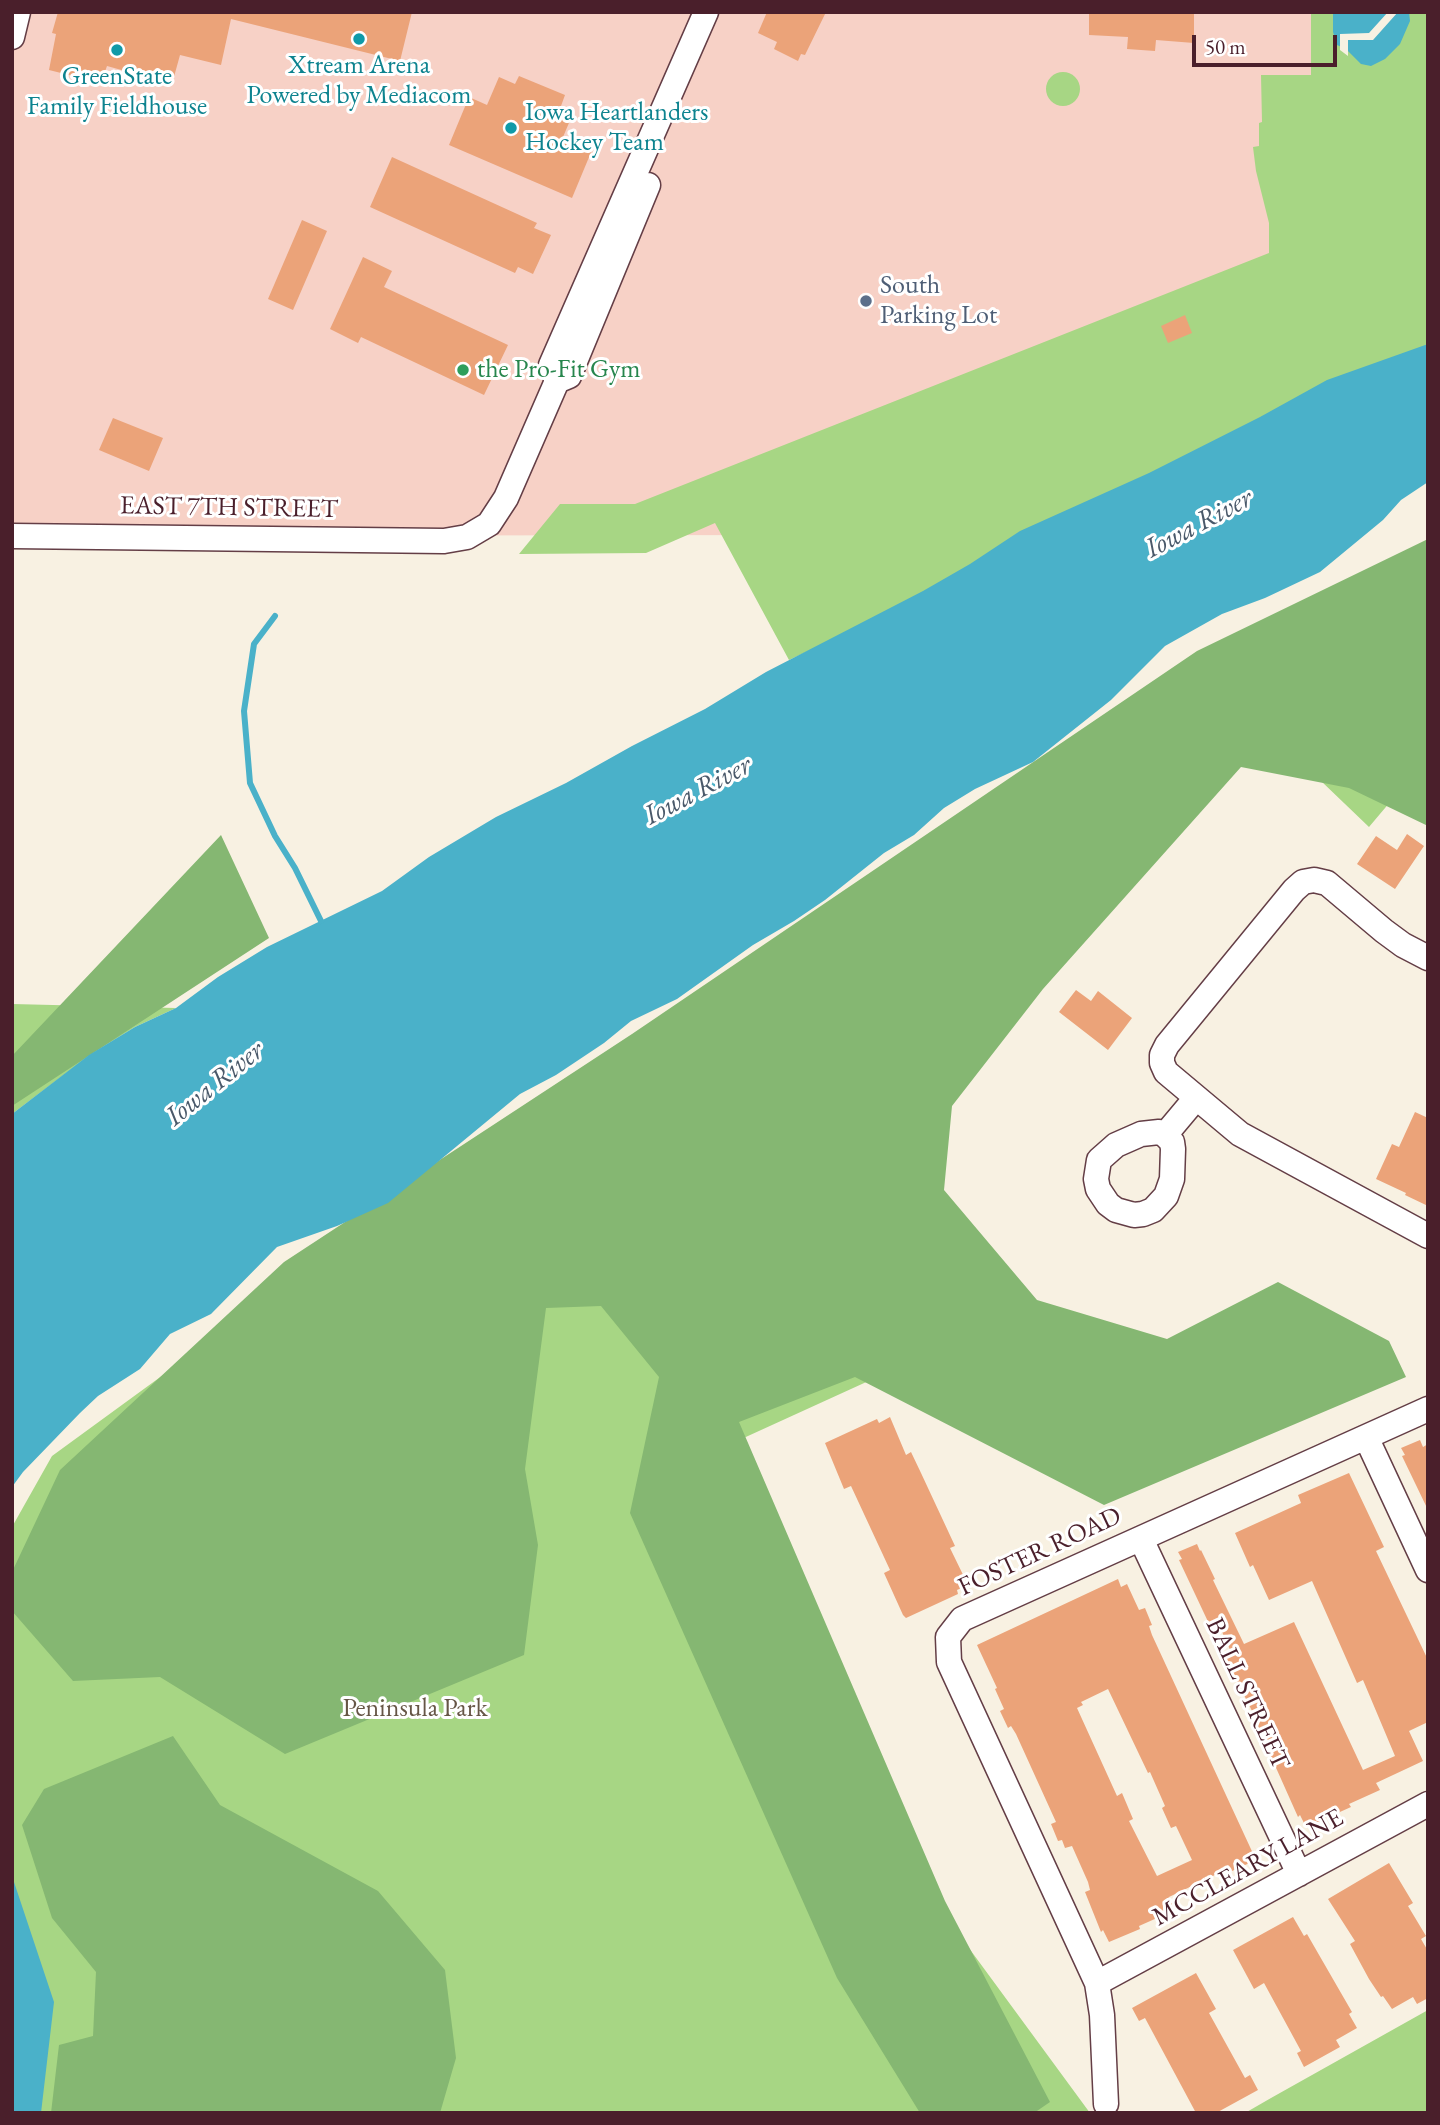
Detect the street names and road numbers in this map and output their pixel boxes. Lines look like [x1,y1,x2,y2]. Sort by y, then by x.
street label: EAST 7TH STREET [120,490,338,526]
street label: FOSTER ROAD [954,1501,1126,1603]
street label: BALL STREET [1198,1613,1296,1775]
street label: MCCLEARY LANE [1147,1803,1349,1933]

